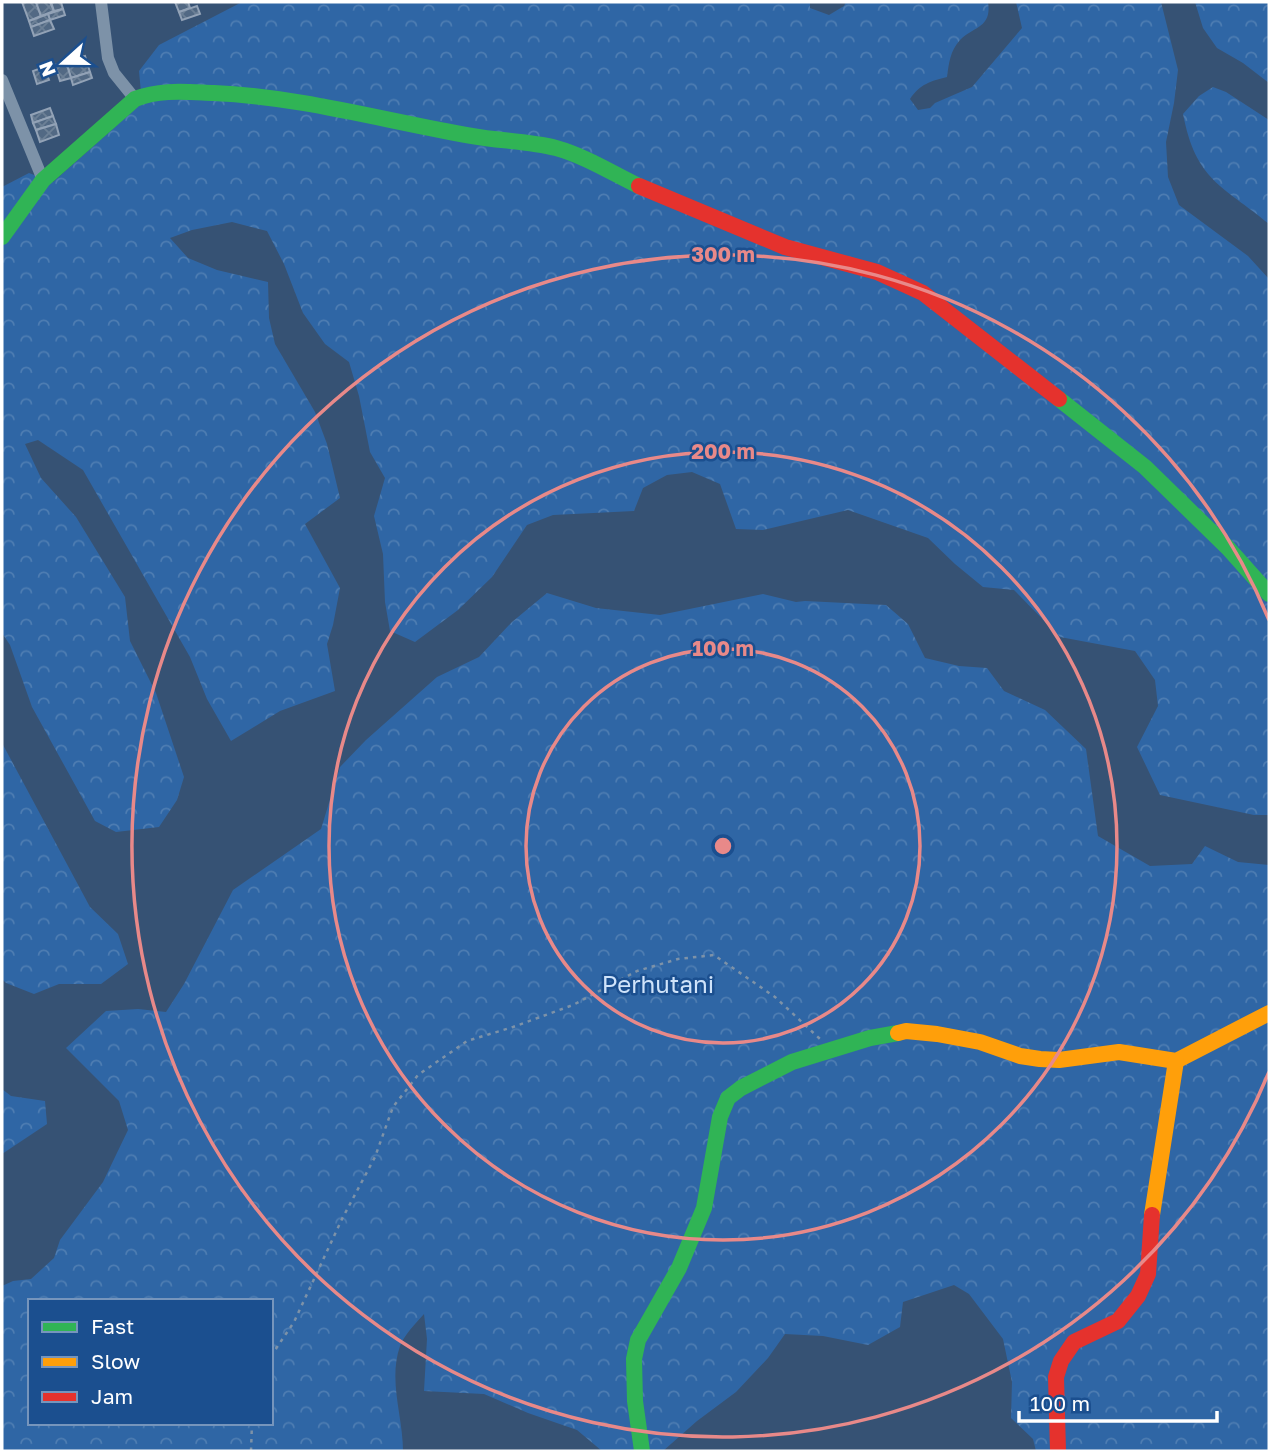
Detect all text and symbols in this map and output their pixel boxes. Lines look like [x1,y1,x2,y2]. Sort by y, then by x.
north arrow [28,28,98,98]
text: N [33,58,60,80]
text: 300 m [691,241,755,267]
text: 200 m [691,438,755,464]
text: 100 m [692,635,754,661]
centre of rings [711,834,735,858]
park label: Perhutani [602,969,714,998]
legend [28,1299,273,1425]
text: Fast [91,1313,134,1339]
text: Slow [91,1348,140,1374]
scale bar [1019,1380,1217,1424]
text: Jam [91,1383,133,1409]
text: 100 m [1030,1390,1090,1416]

